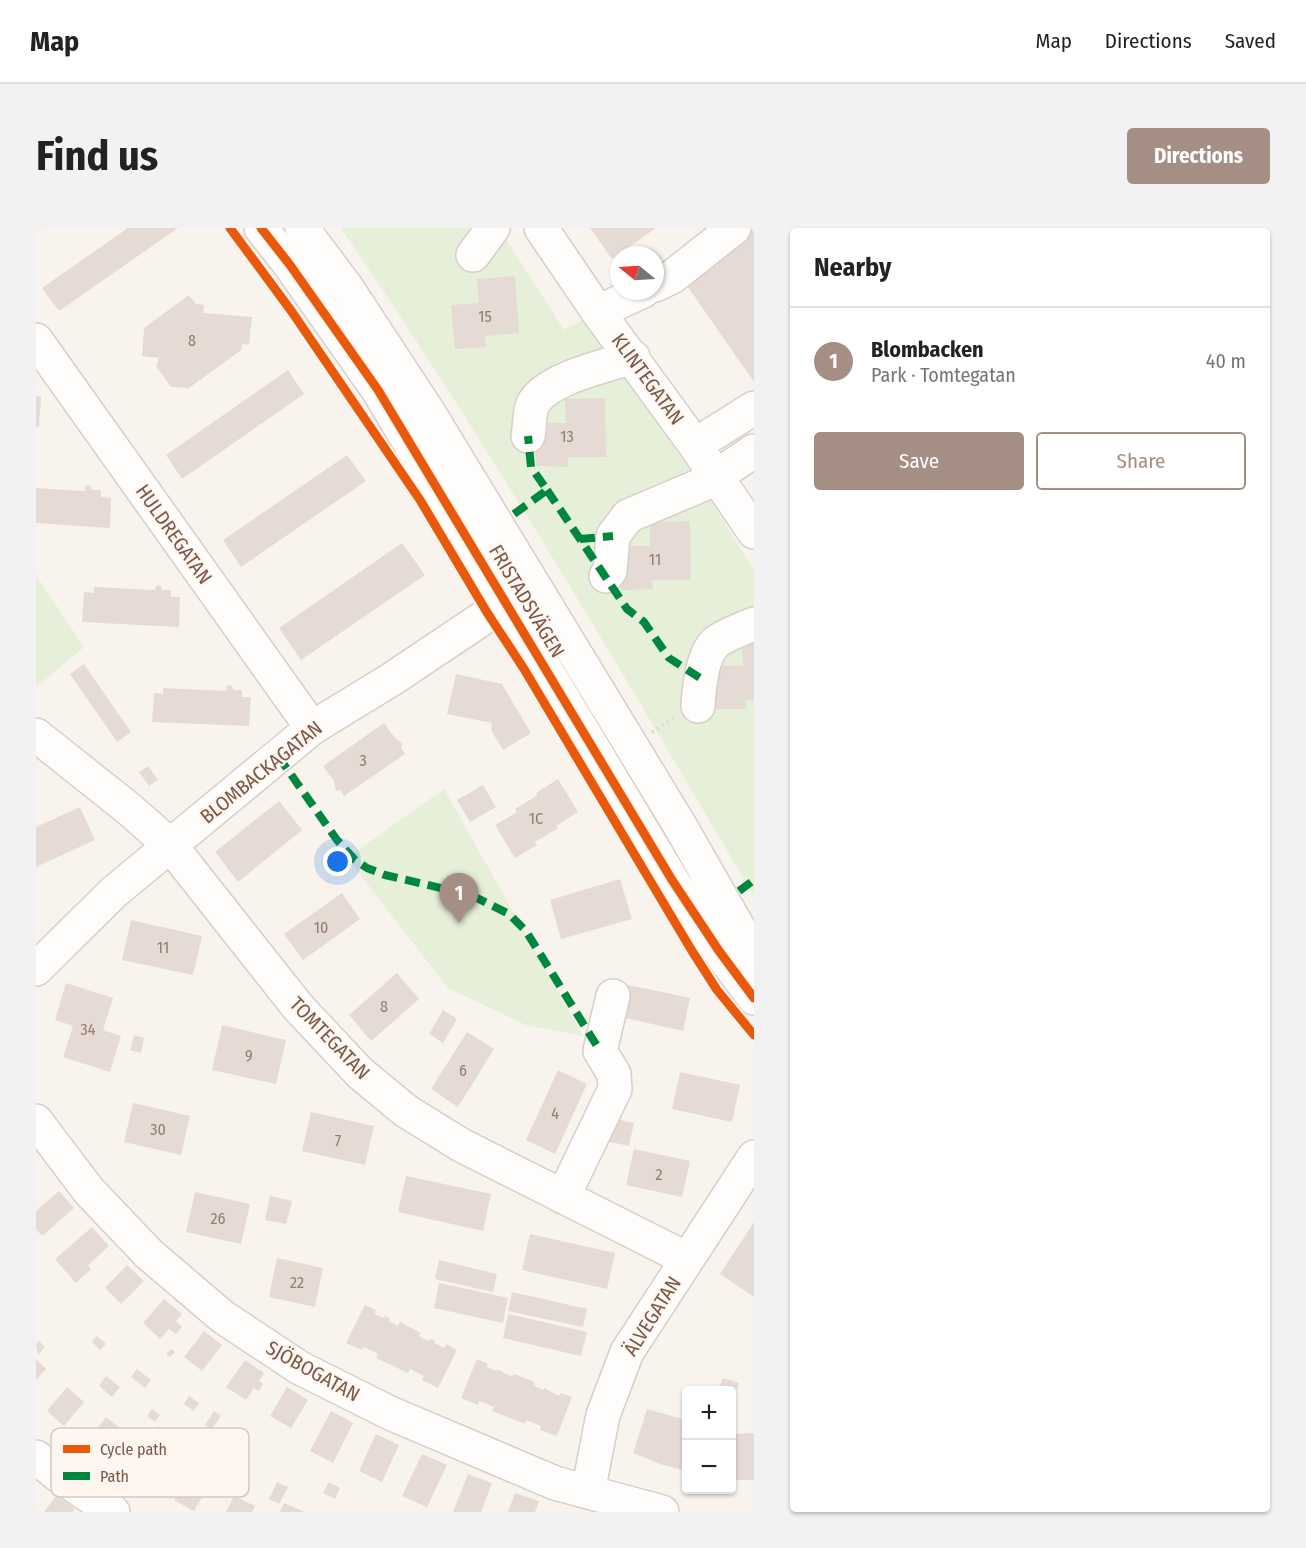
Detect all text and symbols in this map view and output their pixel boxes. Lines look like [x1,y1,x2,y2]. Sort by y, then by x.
text: Map [30,25,79,58]
text: Map [1035,28,1072,54]
text: Directions [1105,28,1192,54]
text: Saved [1225,28,1276,54]
button: Directions [1127,128,1270,184]
text: Find us [36,131,158,181]
north arrow [610,246,664,300]
text: Nearby [814,252,891,283]
house number: 15 [478,307,492,326]
street label: KLINTEGATAN [607,329,689,429]
house number: 8 [188,331,196,350]
text: Blombacken [871,336,984,363]
text: 1 [829,349,838,373]
text: 40 m [1206,349,1246,373]
text: Park · Tomtegatan [871,363,1016,387]
house number: 13 [560,427,574,446]
button: Save [814,432,1024,490]
button: Share [1036,432,1246,490]
street label: HULDREGATAN [131,479,217,589]
street label: FRISTADSVÄGEN [484,540,570,662]
house number: 11 [649,550,661,569]
street label: BLOMBACKAGATAN [195,716,327,828]
house number: 3 [359,751,367,770]
house number: 1C [529,809,543,828]
your location [323,847,352,876]
pin: 1 [440,874,478,923]
house number: 10 [314,918,328,937]
house number: 11 [157,938,169,957]
street label: TOMTEGATAN [285,992,375,1084]
house number: 8 [380,997,388,1016]
house number: 34 [81,1020,96,1039]
house number: 9 [245,1046,253,1065]
house number: 6 [459,1061,467,1080]
house number: 4 [551,1104,559,1123]
house number: 30 [150,1120,166,1139]
house number: 7 [335,1131,342,1150]
house number: 2 [655,1165,663,1184]
house number: 26 [211,1209,226,1228]
street label: ÄLVEGATAN [618,1272,686,1360]
house number: 22 [290,1273,304,1292]
street label: SJÖBOGATAN [262,1335,364,1407]
map controls [682,1386,736,1494]
button: + [682,1386,736,1440]
legend [51,1428,249,1497]
text: Cycle path [100,1440,167,1459]
button: − [682,1440,736,1494]
text: Path [100,1467,129,1486]

